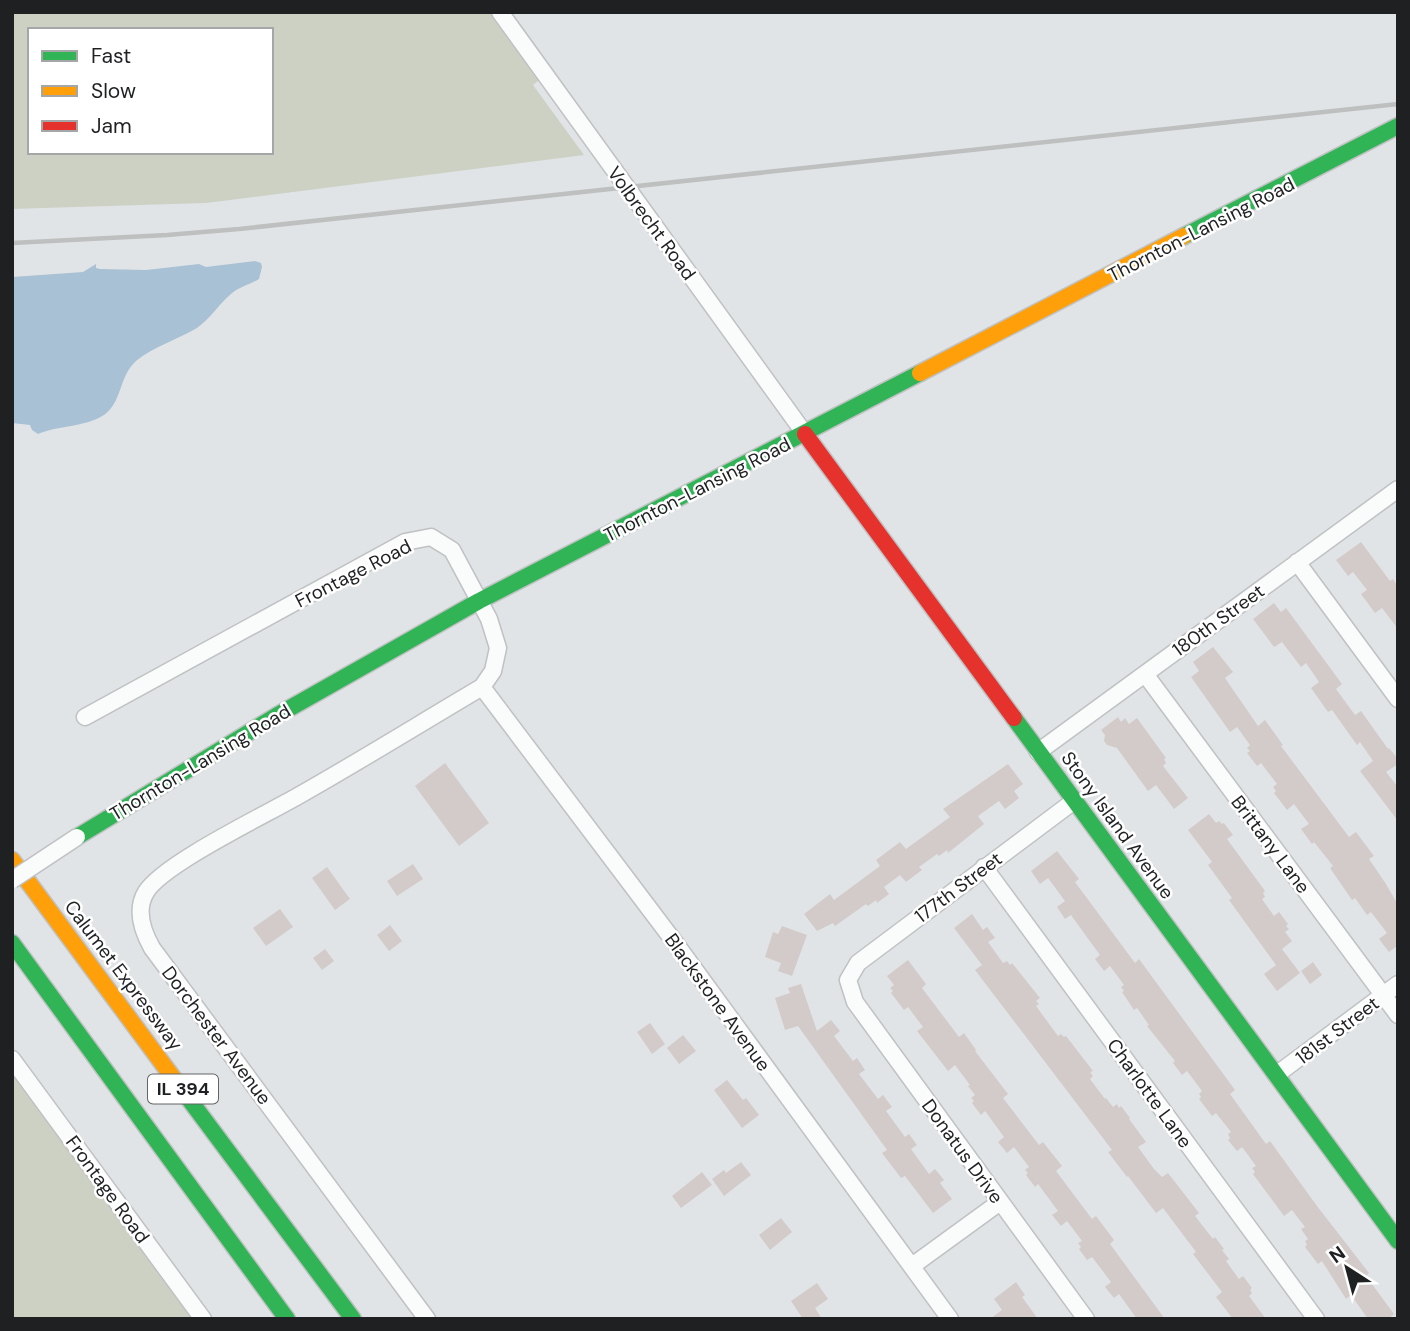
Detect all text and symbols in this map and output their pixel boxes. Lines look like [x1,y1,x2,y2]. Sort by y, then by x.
legend [28,28,273,154]
text: Fast [91,42,131,70]
text: Slow [91,77,136,105]
text: Jam [91,112,132,140]
street label: Volbrecht Road [602,161,701,285]
street label: Thornton-Lansing Road [1104,171,1299,287]
street label: Thornton-Lansing Road [600,431,795,547]
street label: Frontage Road [291,533,416,613]
street label: 180th Street [1167,579,1269,662]
street label: Thornton-Lansing Road [105,699,295,826]
street label: Stony Island Avenue [1056,746,1180,904]
street label: Brittany Lane [1226,790,1316,898]
street label: 177th Street [909,846,1007,929]
street label: Calumet Expressway [59,895,189,1056]
street label: Blackstone Avenue [659,928,776,1076]
street label: Dorchester Avenue [156,961,277,1110]
street label: 181st Street [1290,991,1384,1070]
street label: Charlotte Lane [1101,1034,1198,1153]
road number: IL 394 [148,1074,218,1104]
street label: Donatus Drive [916,1094,1009,1208]
street label: Frontage Road [60,1131,155,1248]
north arrow [1312,1233,1382,1303]
text: N [1324,1240,1350,1269]

